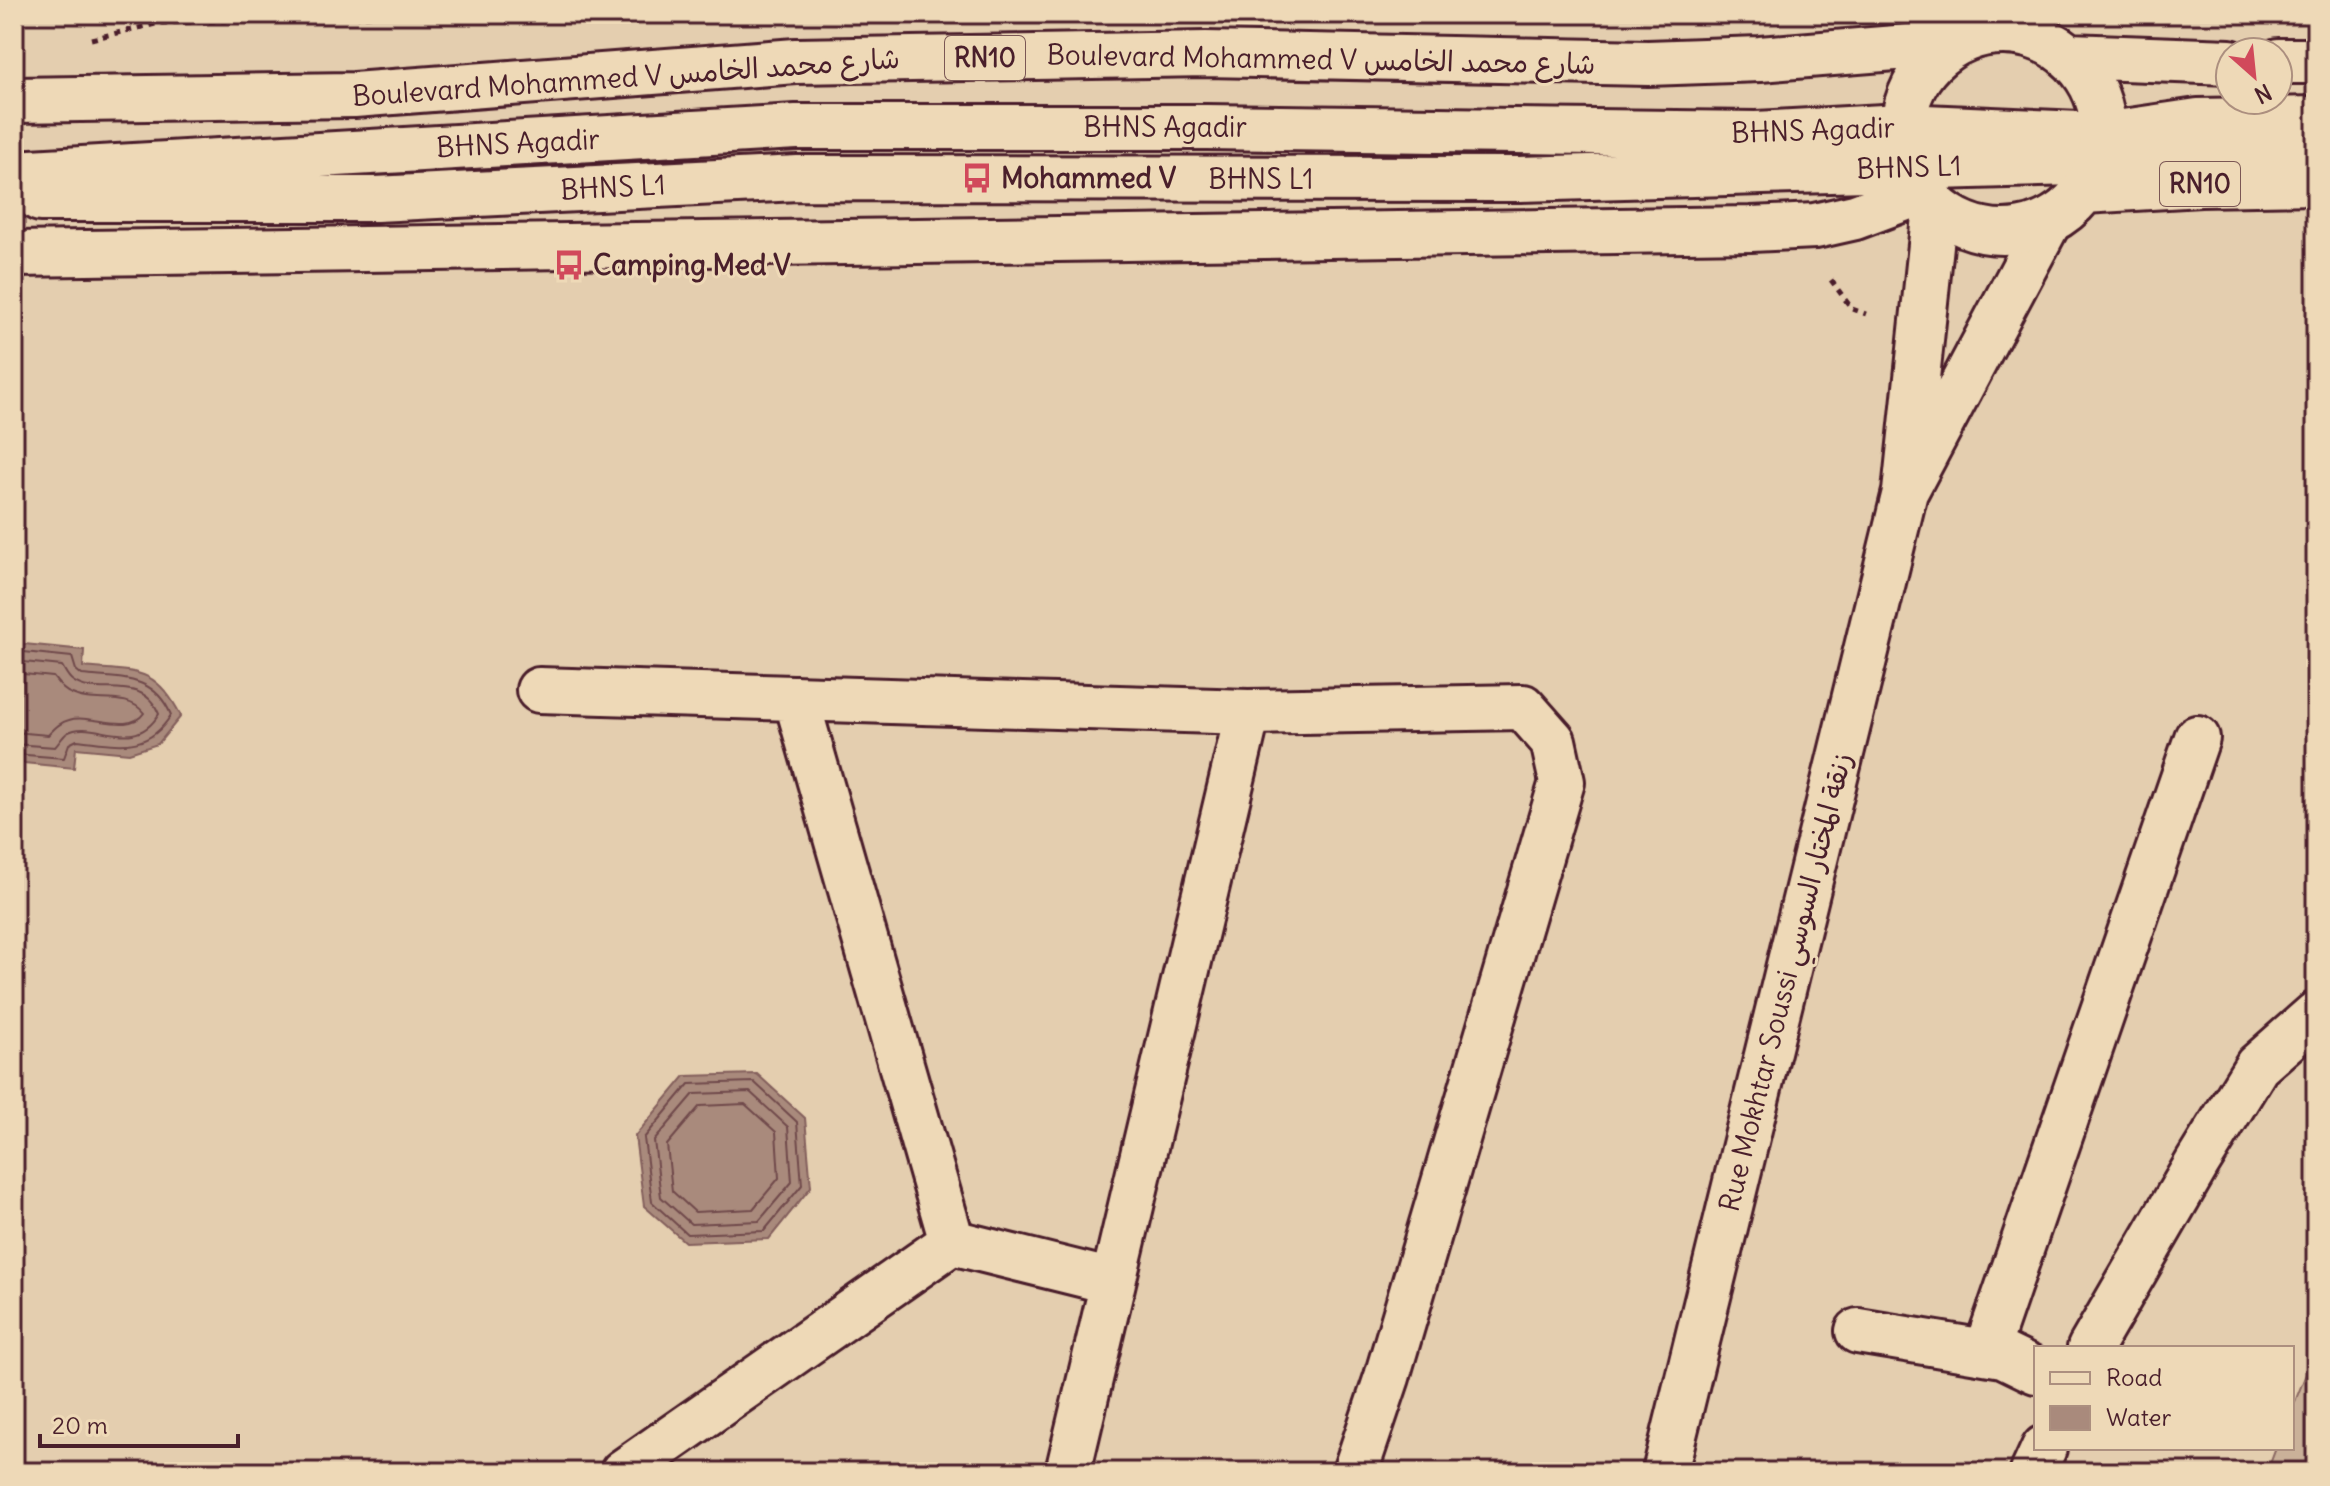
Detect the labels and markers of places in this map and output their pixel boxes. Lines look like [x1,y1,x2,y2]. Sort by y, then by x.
place label: Mohammed V [1001,160,1177,196]
bus stop icon: Mohammed V [960,161,994,195]
place label: Camping Med V [593,247,791,283]
bus stop icon: Camping Med V [552,248,586,282]

